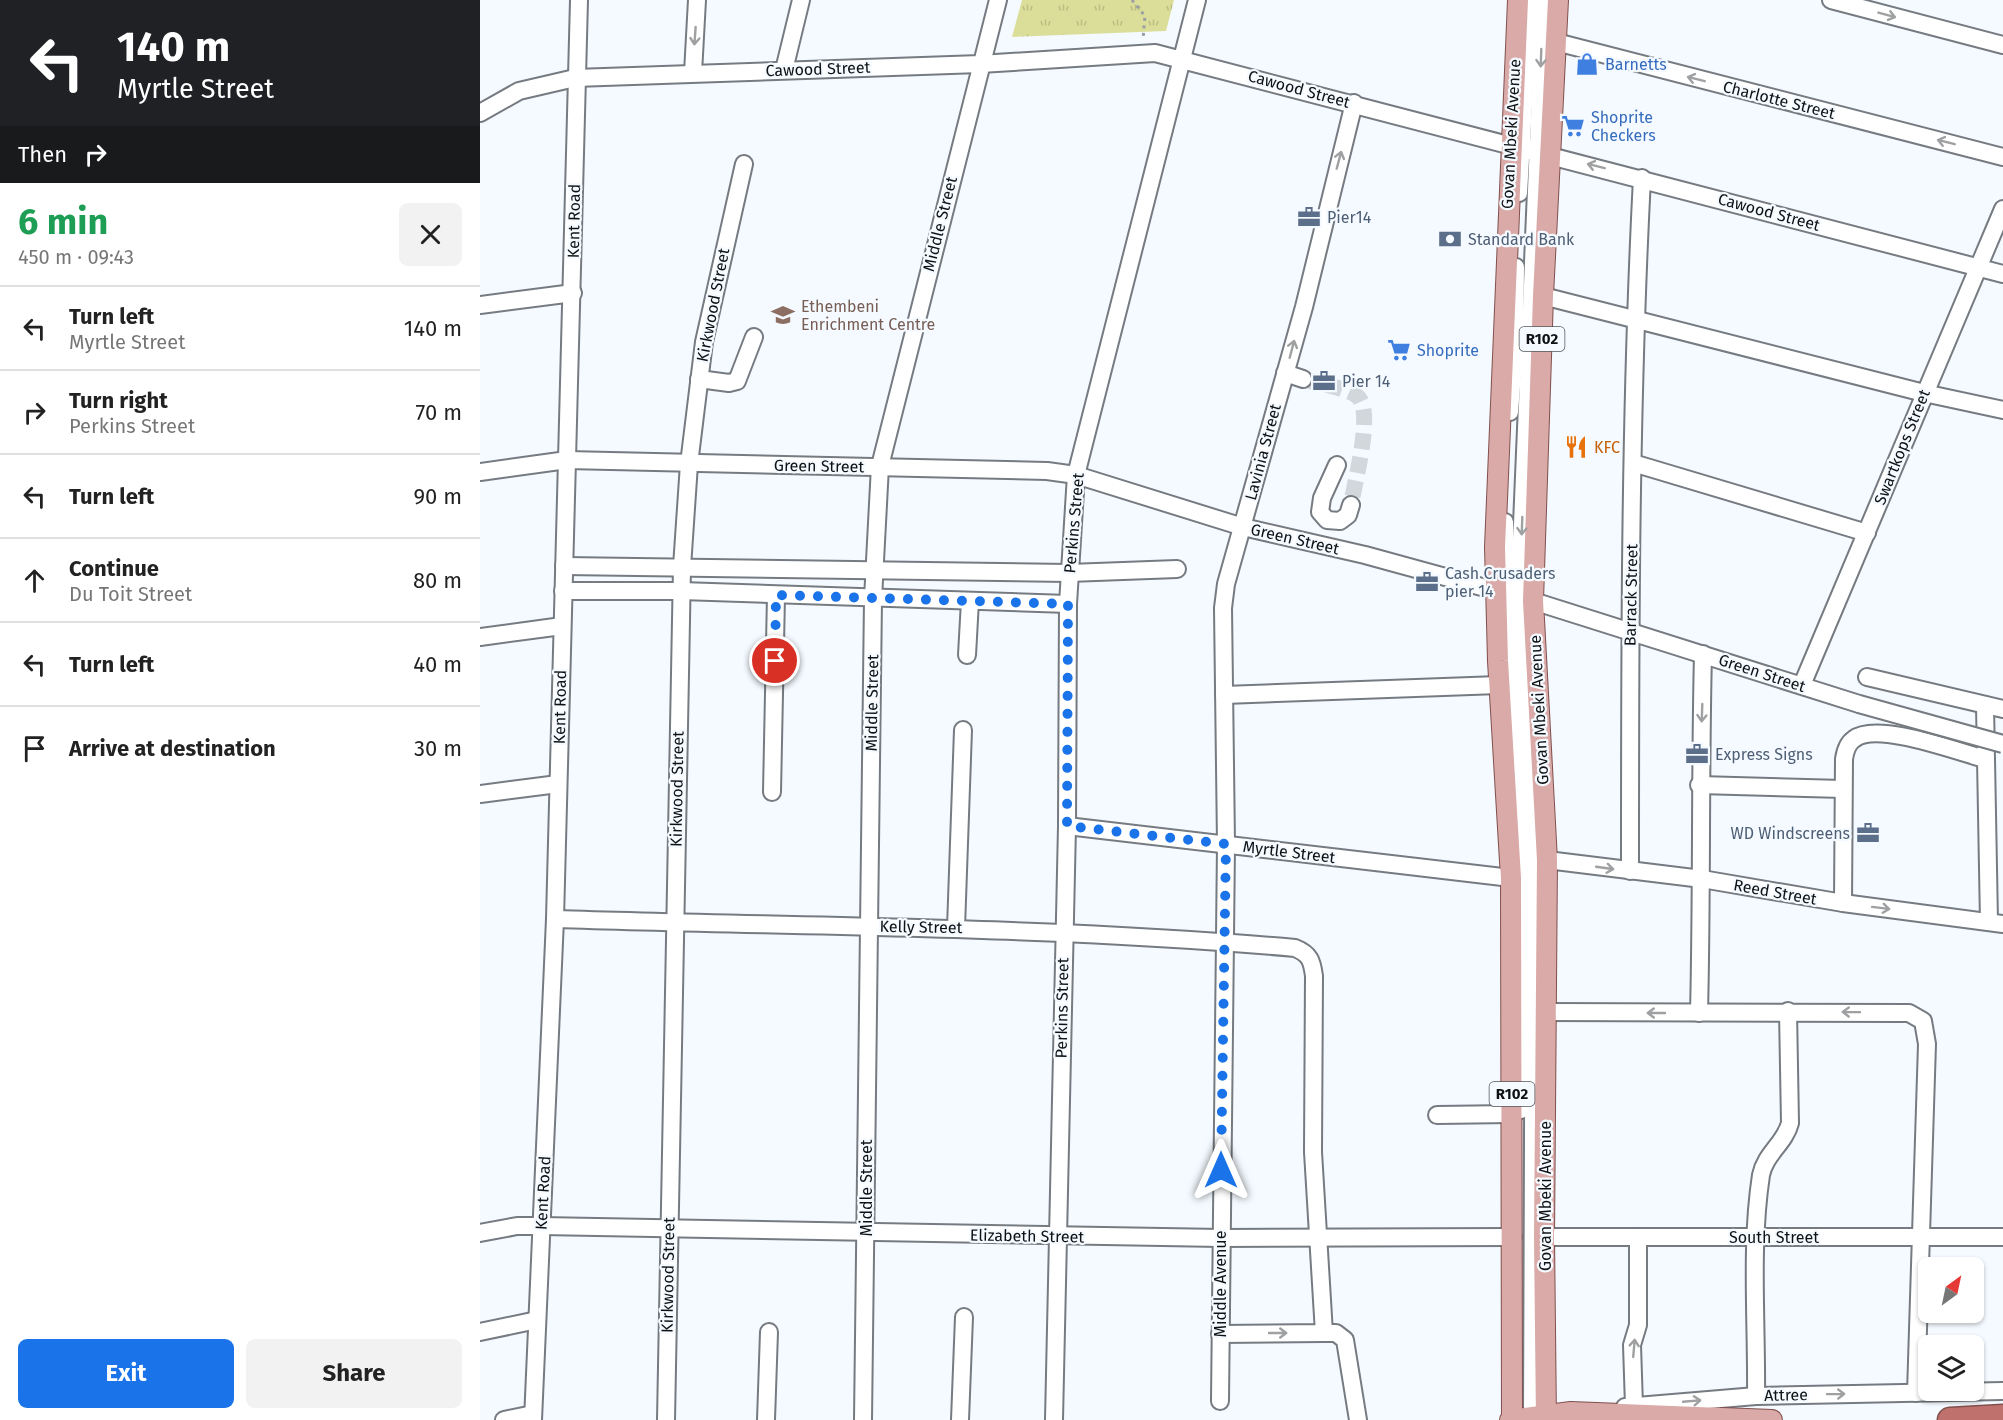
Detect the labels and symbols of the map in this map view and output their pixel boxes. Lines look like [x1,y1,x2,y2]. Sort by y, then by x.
one-way arrow [1877,9,1896,21]
one-way arrow [689,26,700,46]
one-way arrow [1536,48,1547,68]
shop icon: Barnetts [1574,51,1600,77]
place label: Barnetts [1605,55,1667,74]
street label: Cawood Street [765,58,871,80]
street label: Govan Mbeki Avenue [1498,59,1524,209]
street label: Cawood Street [1246,66,1352,112]
one-way arrow [1687,72,1706,84]
street label: Charlotte Street [1721,77,1837,123]
place label: Shoprite Checkers [1591,108,1656,145]
supermarket icon: Shoprite Checkers [1560,113,1586,139]
one-way arrow [1937,136,1956,148]
one-way arrow [1334,151,1345,170]
one-way arrow [1587,160,1606,171]
street label: Middle Street [919,174,961,273]
street label: Kent Road [564,184,584,258]
street label: Cawood Street [1716,189,1822,235]
office icon: Pier14 [1296,204,1322,230]
place label: Pier14 [1327,208,1372,227]
bank icon: Standard Bank [1437,226,1463,252]
place label: Standard Bank [1468,230,1575,249]
street label: Kirkwood Street [693,246,733,364]
place label: Ethembeni Enrichment Centre [801,297,935,334]
school or university icon: Ethembeni Enrichment Centre [770,302,796,328]
road number: R102 [1520,327,1564,351]
supermarket icon: Shoprite [1386,337,1412,363]
one-way arrow [1287,340,1298,359]
place label: Shoprite [1417,341,1479,360]
office icon: Pier 14 [1311,368,1337,394]
place label: Pier 14 [1342,372,1391,391]
street label: Swartkops Street [1870,386,1934,507]
street label: Lavinia Street [1241,402,1285,502]
restaurant icon: KFC [1563,434,1589,460]
place label: KFC [1594,438,1620,457]
street label: Green Street [774,456,865,476]
street label: Perkins Street [1060,472,1088,574]
one-way arrow [1516,516,1527,536]
street label: Green Street [1249,520,1341,558]
street label: Barrack Street [1621,543,1641,646]
place label: Cash Crusaders pier 14 [1445,564,1555,601]
office icon: Cash Crusaders pier 14 [1414,569,1440,595]
pin [749,635,800,686]
street label: Govan Mbeki Avenue [1526,635,1552,785]
street label: Green Street [1716,650,1808,696]
street label: Middle Street [862,654,882,752]
street label: Kent Road [550,670,570,744]
one-way arrow [1696,702,1707,722]
street label: Kirkwood Street [666,731,688,847]
office icon: Express Signs [1684,741,1710,767]
place label: Express Signs [1715,745,1813,764]
office icon: WD Windscreens [1855,820,1881,846]
place label: WD Windscreens [1730,824,1850,843]
street label: Myrtle Street [1242,837,1337,867]
one-way arrow [1595,862,1615,873]
street label: Reed Street [1732,875,1818,909]
one-way arrow [1871,903,1891,914]
street label: Kelly Street [880,917,963,937]
street label: Perkins Street [1052,957,1072,1059]
one-way arrow [1841,1006,1861,1018]
one-way arrow [1646,1007,1666,1019]
road number: R102 [1490,1082,1534,1106]
street label: Govan Mbeki Avenue [1536,1121,1555,1271]
position arrow [1189,1138,1253,1202]
street label: Middle Street [857,1139,876,1237]
street label: Kent Road [532,1155,554,1231]
street label: Kirkwood Street [657,1217,679,1333]
street label: Elizabeth Street [970,1226,1084,1246]
street label: South Street [1729,1228,1819,1247]
street label: Middle Avenue [1211,1231,1230,1337]
north arrow [1918,1257,1984,1323]
one-way arrow [1268,1327,1288,1339]
one-way arrow [1629,1339,1640,1358]
street label: Attree [1764,1385,1808,1405]
one-way arrow [1825,1389,1845,1400]
one-way arrow [1681,1396,1701,1407]

